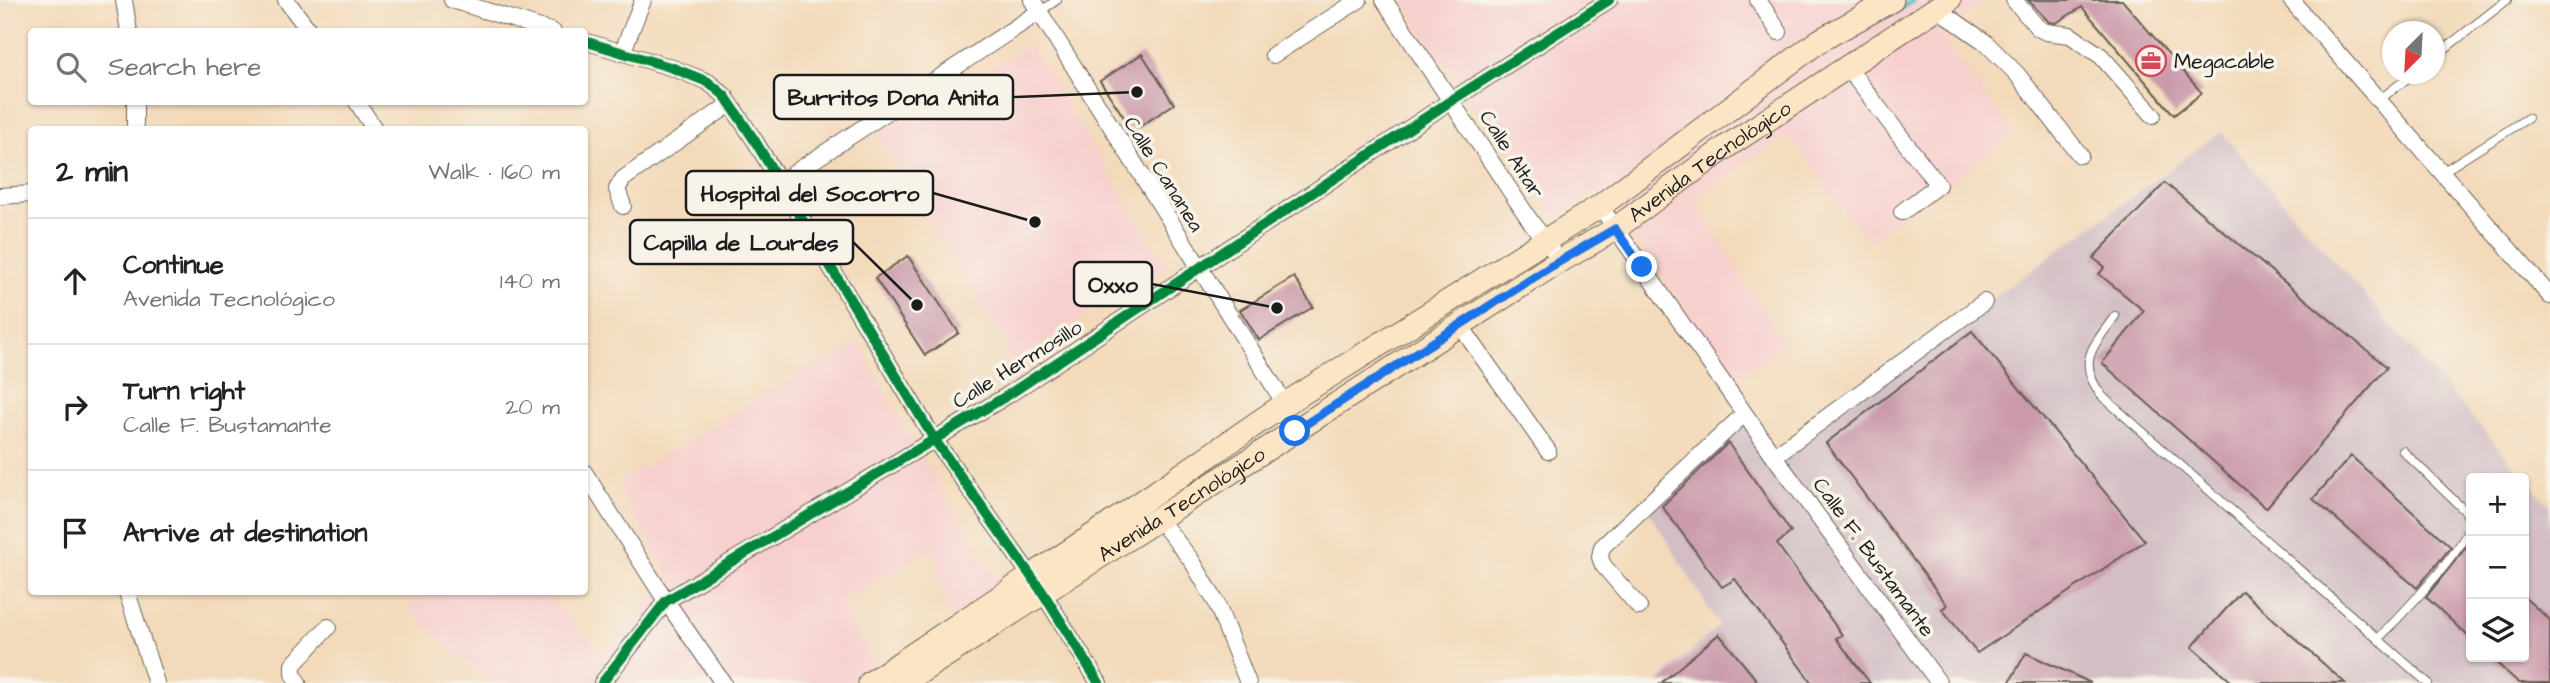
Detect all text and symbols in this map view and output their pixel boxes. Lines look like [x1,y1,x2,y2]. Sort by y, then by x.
north arrow [2382,21,2445,84]
search box [28,28,588,105]
office icon: Megacable [2134,44,2168,78]
place label: Megacable [2174,47,2275,78]
icon: search [52,48,90,86]
text: Search here [108,49,261,85]
callout: Burritos Dona Anita [774,75,1013,119]
text: Burritos Dona Anita [788,82,999,114]
street label: Avenida Tecnológico [1623,94,1797,229]
street label: Calle Altar [1472,105,1551,204]
street label: Calle Cananea [1117,111,1211,238]
text: 2 min [56,151,128,193]
text: Walk · 160 m [428,156,560,188]
callout: Hospital del Socorro [686,171,933,215]
text: Hospital del Socorro [700,178,920,210]
callout: Capilla de Lourdes [630,220,853,264]
text: Capilla de Lourdes [644,227,839,259]
text: Continue [123,247,224,283]
route end [1626,251,1657,282]
icon: ahead [56,262,94,300]
callout: Oxxo [1074,262,1152,306]
text: 140 m [500,265,560,297]
text: Oxxo [1088,269,1138,301]
text: Avenida Tecnológico [123,283,335,315]
street label: Calle Hermosillo [947,313,1088,416]
text: Turn right [123,373,245,409]
icon: right [56,388,94,426]
text: 20 m [505,391,560,423]
text: Calle F. Bustamante [123,409,332,441]
route start [1279,415,1310,446]
street label: Avenida Tecnológico [1092,440,1271,569]
street label: Calle F. Bustamante [1806,472,1941,643]
map controls [2466,473,2529,662]
button: + [2466,473,2529,536]
icon: arrive [56,514,94,552]
text: Arrive at destination [123,515,368,551]
button: − [2466,536,2529,599]
button: layers [2466,599,2529,662]

